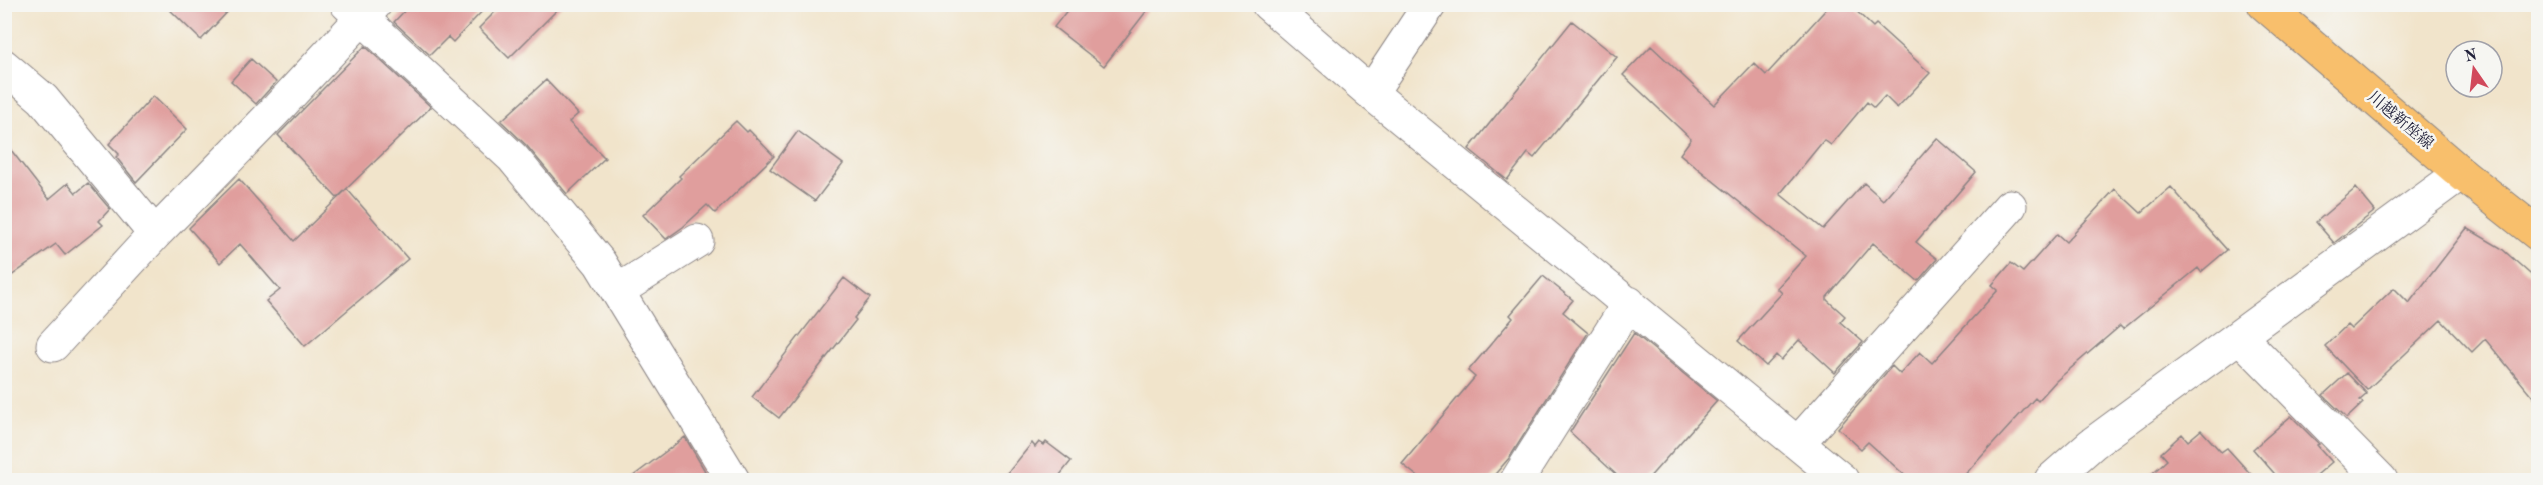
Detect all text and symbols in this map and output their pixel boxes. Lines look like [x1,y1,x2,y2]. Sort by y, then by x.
north arrow [2444,39,2504,99]
text: N [2463,47,2479,66]
street label: 川越新座線 [2364,88,2437,153]

